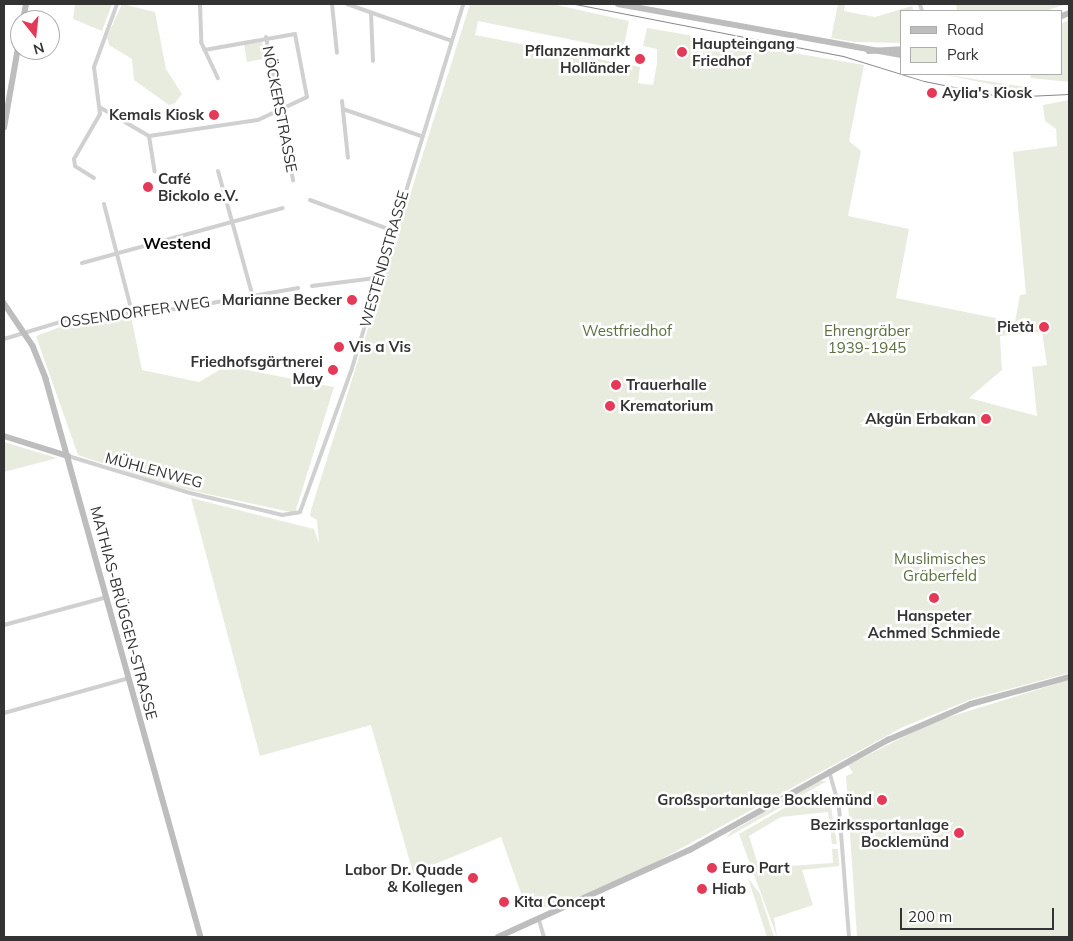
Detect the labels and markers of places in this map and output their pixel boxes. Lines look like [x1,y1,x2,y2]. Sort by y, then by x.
place label: Haupteingang Friedhof [692,34,795,69]
place label: Pflanzenmarkt Holländer [525,41,630,76]
marker: Haupteingang Friedhof [676,46,688,58]
marker: Pflanzenmarkt Holländer [634,53,646,65]
place label: Aylia's Kiosk [942,84,1032,102]
marker: Aylia's Kiosk [926,87,938,99]
place label: Kemals Kiosk [109,106,204,124]
marker: Kemals Kiosk [208,109,220,121]
place label: Café Bickolo e.V. [158,169,239,204]
marker: Café Bickolo e.V. [142,181,154,193]
place label: Marianne Becker [222,291,342,309]
marker: Marianne Becker [346,294,358,306]
place label: Pietà [997,318,1034,336]
marker: Pietà [1038,321,1050,333]
place label: Vis a Vis [349,338,411,356]
marker: Vis a Vis [333,341,345,353]
place label: Friedhofsgärtnerei May [191,352,323,387]
marker: Friedhofsgärtnerei May [327,364,339,376]
place label: Trauerhalle [626,376,707,394]
marker: Trauerhalle [610,379,622,391]
place label: Krematorium [620,397,713,415]
marker: Krematorium [604,400,616,412]
place label: Akgün Erbakan [865,410,976,428]
marker: Akgün Erbakan [980,413,992,425]
marker: Hanspeter Achmed Schmiede [928,592,940,604]
place label: Hanspeter Achmed Schmiede [868,606,1000,641]
place label: Großsportanlage Bocklemünd [657,791,872,809]
marker: Großsportanlage Bocklemünd [876,794,888,806]
place label: Bezirkssportanlage Bocklemünd [810,815,949,850]
marker: Bezirkssportanlage Bocklemünd [953,827,965,839]
place label: Euro Part [722,859,790,877]
place label: Labor Dr. Quade & Kollegen [345,860,463,895]
marker: Euro Part [706,862,718,874]
marker: Labor Dr. Quade & Kollegen [467,872,479,884]
place label: Hiab [712,880,746,898]
marker: Hiab [696,883,708,895]
place label: Kita Concept [514,893,605,911]
marker: Kita Concept [498,896,510,908]

